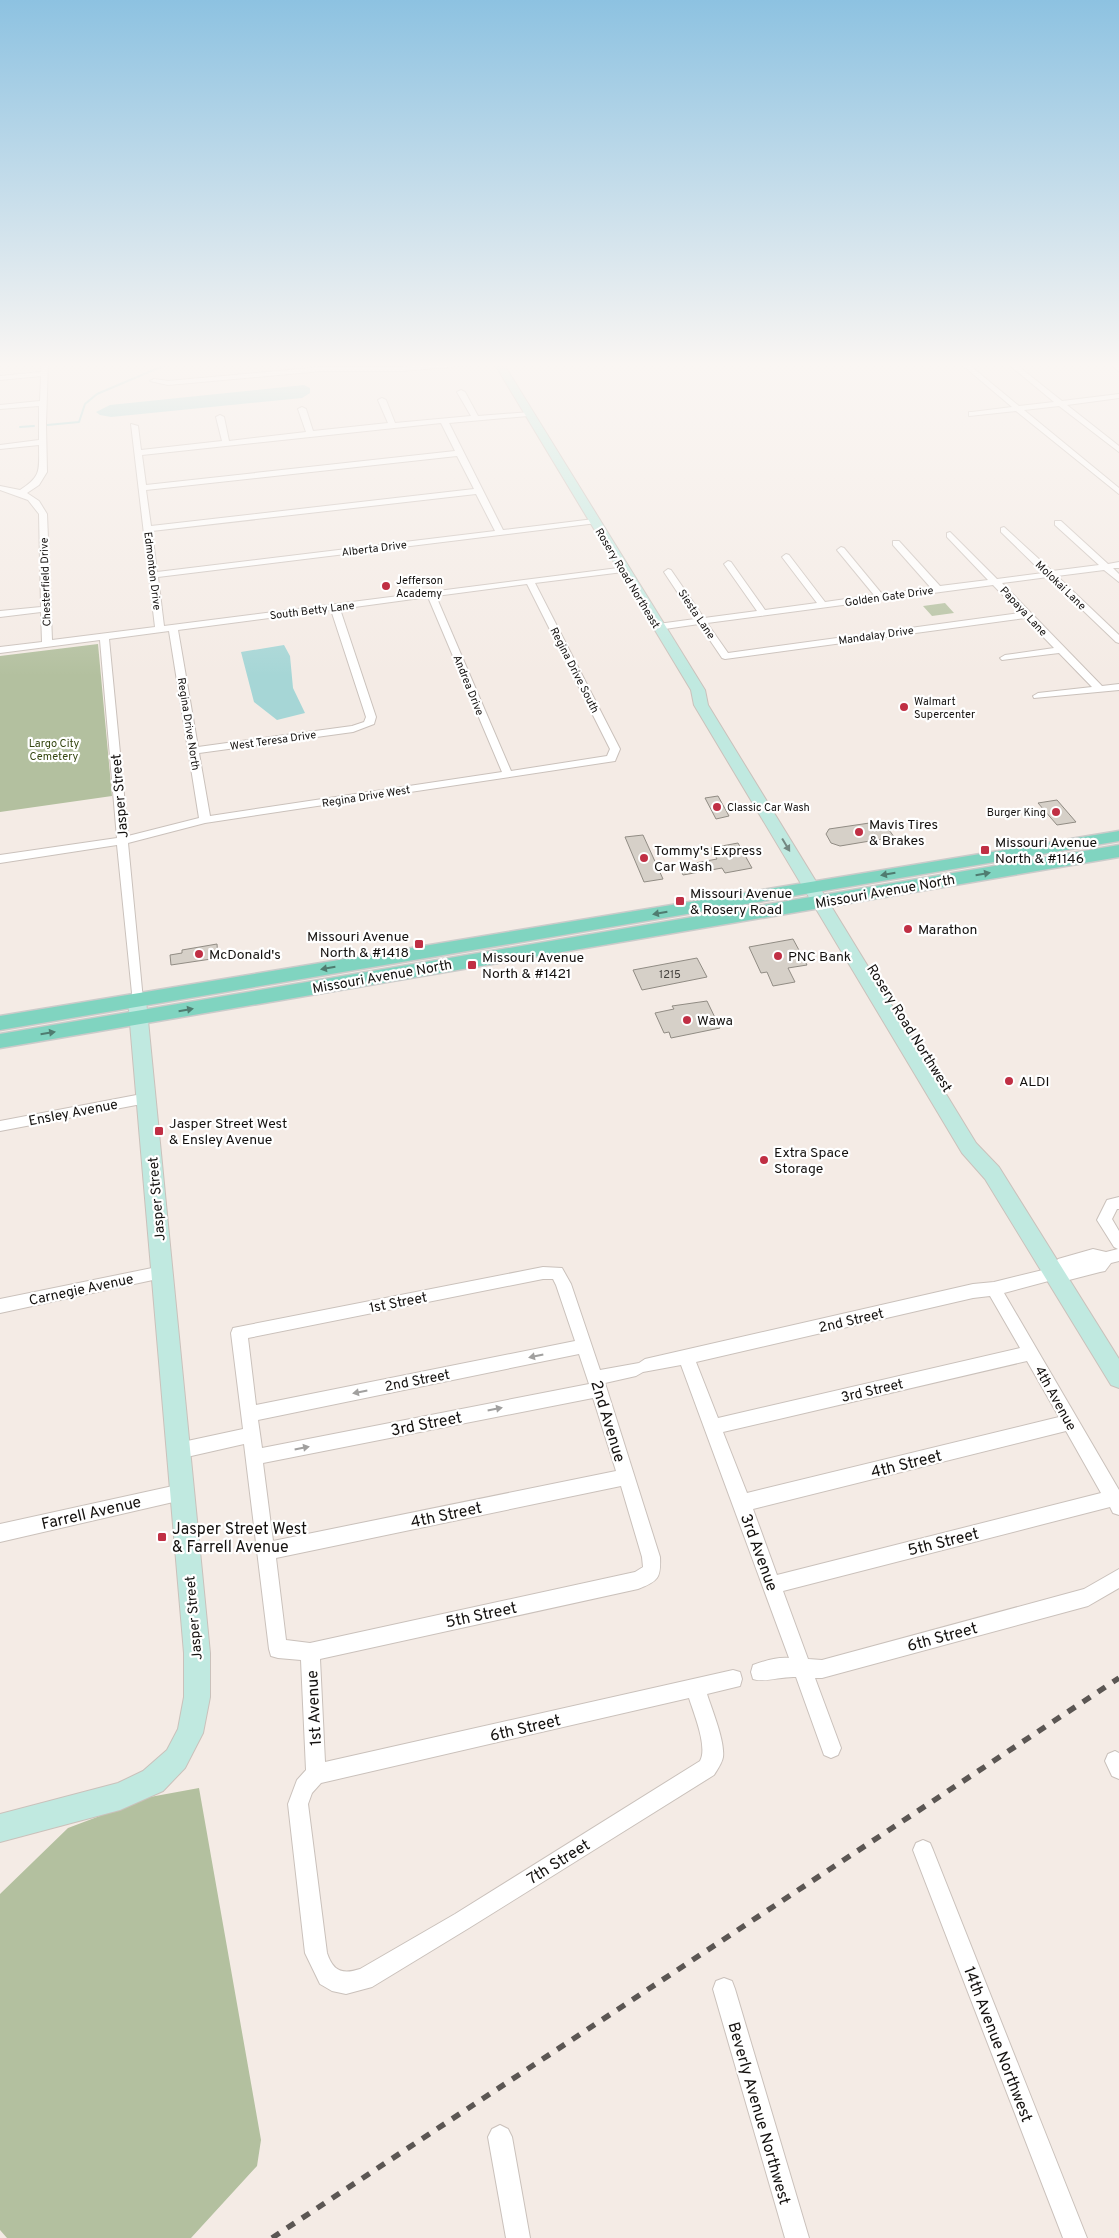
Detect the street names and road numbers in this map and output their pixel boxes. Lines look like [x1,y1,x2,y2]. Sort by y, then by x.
street label: Rosery Road Northeast [592,526,663,631]
street label: Edmonton Drive [140,531,164,611]
street label: Chesterfield Drive [37,537,55,627]
street label: Alberta Drive [341,538,408,560]
street label: Molokai Lane [1032,558,1089,613]
street label: Golden Gate Drive [844,584,934,610]
street label: Papaya Lane [997,584,1050,640]
street label: Siesta Lane [674,587,718,642]
street label: South Betty Lane [269,599,355,623]
street label: Mandalay Drive [838,624,915,648]
street label: Regina Drive South [546,625,602,716]
street label: Andrea Drive [450,653,487,718]
street label: Regina Drive North [174,677,202,772]
street label: West Teresa Drive [229,728,317,754]
street label: Jasper Street [108,753,133,839]
street label: Regina Drive West [321,783,411,811]
street label: Missouri Avenue North [814,872,956,913]
street label: Missouri Avenue North [311,957,453,998]
street label: Rosery Road Northwest [862,962,955,1096]
street label: Ensley Avenue [27,1096,119,1130]
street label: Jasper Street [145,1156,170,1242]
street label: Carnegie Avenue [28,1271,135,1310]
street label: 1st Street [368,1290,429,1317]
street label: 2nd Street [817,1306,886,1337]
street label: 4th Avenue [1030,1364,1079,1434]
street label: 2nd Street [383,1367,451,1396]
street label: 3rd Street [840,1376,905,1407]
street label: 2nd Avenue [585,1378,629,1465]
street label: 3rd Street [389,1408,464,1442]
street label: 4th Street [869,1446,944,1483]
street label: Farrell Avenue [40,1493,143,1535]
street label: 4th Street [409,1499,484,1533]
street label: 3rd Avenue [735,1511,781,1594]
street label: 5th Street [906,1524,981,1561]
street label: Jasper Street [182,1575,207,1661]
street label: 5th Street [444,1599,519,1633]
street label: 6th Street [905,1619,980,1657]
street label: 1st Avenue [303,1670,327,1746]
street label: 6th Street [488,1711,563,1747]
street label: 7th Street [524,1836,594,1890]
street label: 14th Avenue Northwest [958,1964,1036,2125]
street label: Beverly Avenue Northwest [722,2020,794,2207]

